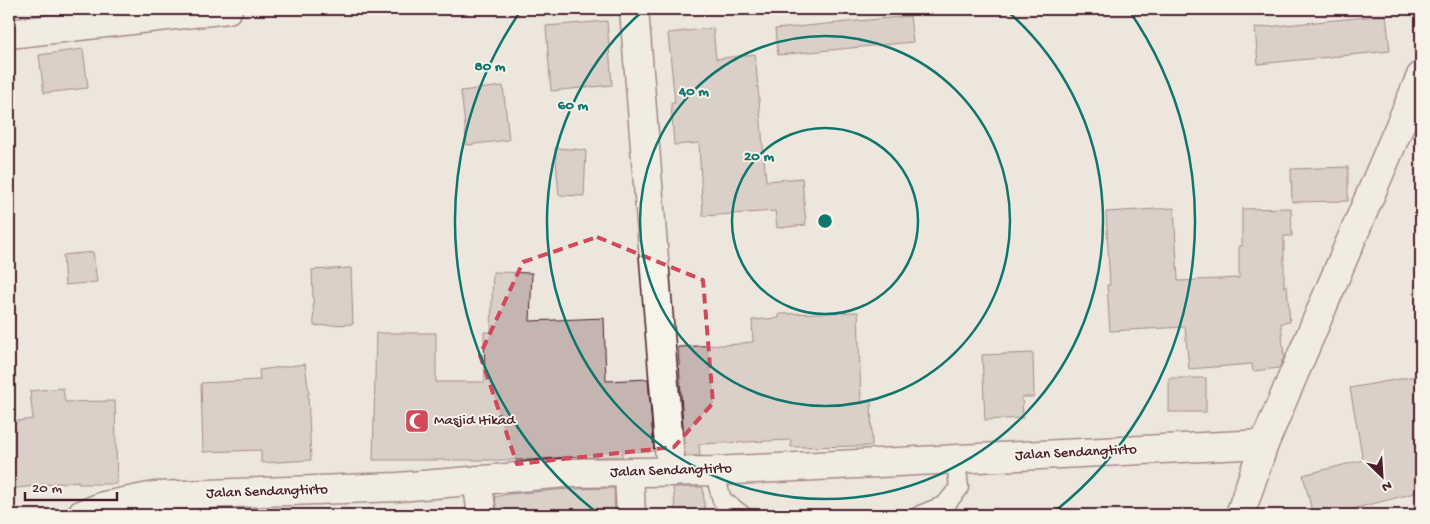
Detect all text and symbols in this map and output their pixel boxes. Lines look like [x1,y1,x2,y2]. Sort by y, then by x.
text: 80 m [475,58,506,76]
text: 40 m [678,83,709,101]
text: 60 m [558,97,589,115]
text: 20 m [744,148,774,166]
centre of rings [816,212,834,230]
mosque icon: Masjid Itikad [404,408,430,434]
place label: Masjid Itikad [434,412,516,430]
street label: Jalan Sendangtirto [1015,441,1137,465]
north arrow [1358,452,1408,502]
street label: Jalan Sendangtirto [610,460,732,482]
scale bar [25,469,118,501]
text: N [1379,476,1394,495]
text: 20 m [32,480,62,498]
street label: Jalan Sendangtirto [206,481,328,503]

